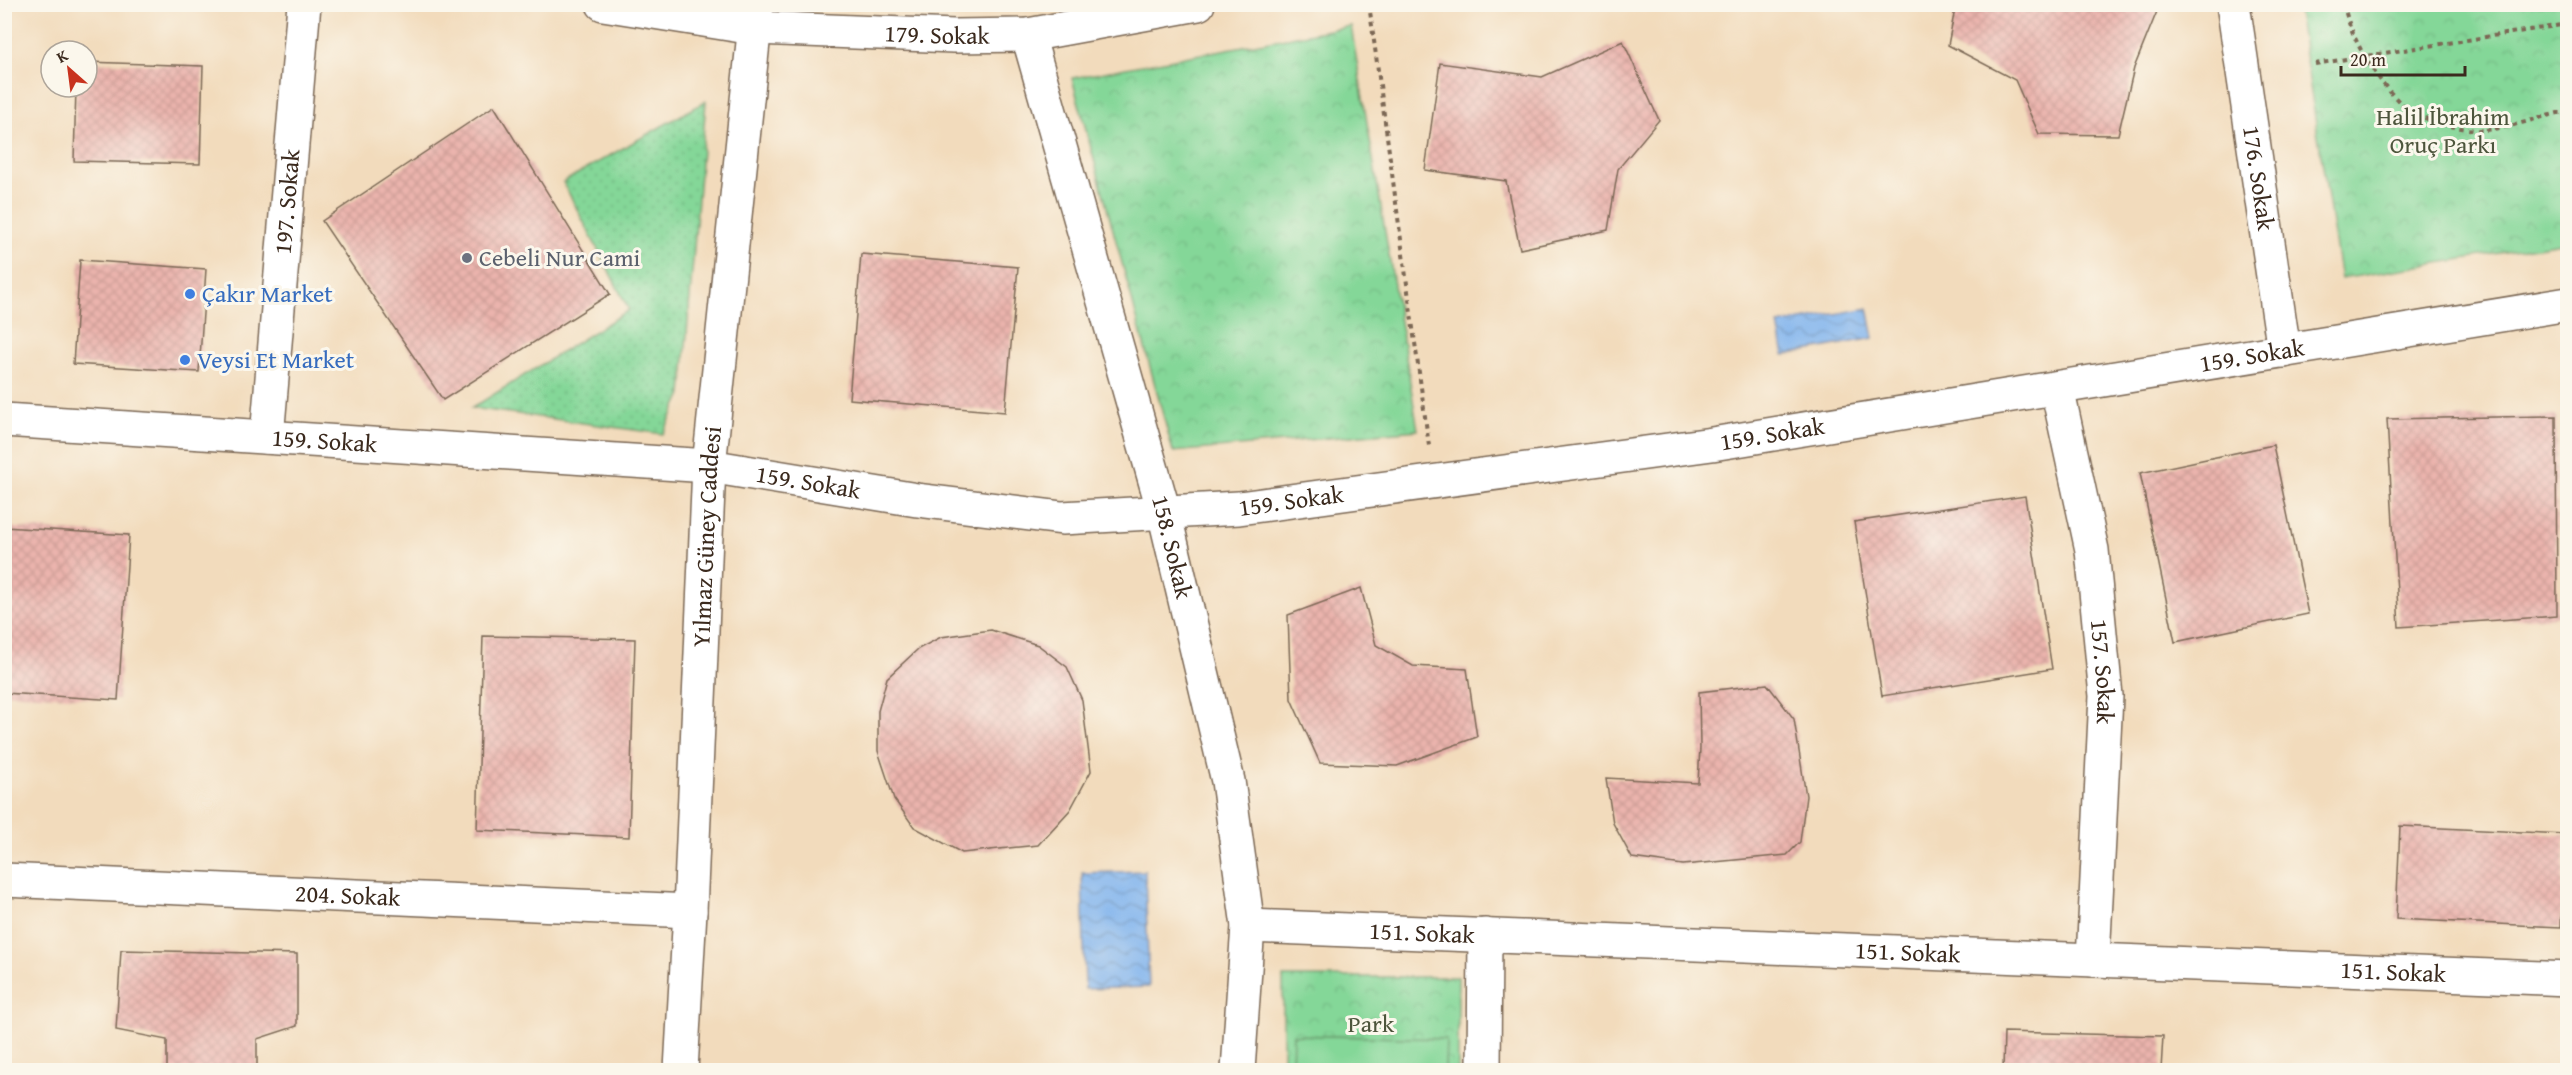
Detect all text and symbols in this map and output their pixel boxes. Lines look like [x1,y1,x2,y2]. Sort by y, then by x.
street label: 179. Sokak [884,15,991,53]
north arrow [39,39,99,99]
scale bar [2341,39,2466,77]
text: K [52,42,73,69]
text: 20 m [2350,46,2386,73]
park label: Halil İbrahim Oruç Parkı [2376,99,2510,162]
street label: 176. Sokak [2234,123,2284,234]
street label: 197. Sokak [265,147,309,256]
place label: Cebeli Nur Cami [479,240,641,275]
marker: Cebeli Nur Cami [460,251,474,265]
place label: Çakır Market [202,276,333,311]
marker: Çakır Market [183,287,197,301]
street label: 159. Sokak [2197,329,2307,381]
place label: Veysi Et Market [197,342,355,377]
marker: Veysi Et Market [178,353,192,367]
street label: 159. Sokak [1717,408,1828,459]
street label: 159. Sokak [271,420,379,461]
street label: Yılmaz Güney Caddesi [683,424,730,648]
street label: 159. Sokak [753,456,864,508]
street label: 159. Sokak [1236,476,1346,525]
street label: 158. Sokak [1143,491,1202,603]
street label: 157. Sokak [2082,617,2124,726]
street label: 204. Sokak [294,875,402,915]
street label: 151. Sokak [1368,913,1476,952]
street label: 151. Sokak [1854,932,1962,972]
street label: 151. Sokak [2340,952,2447,991]
park label: Park [1348,1006,1395,1041]

